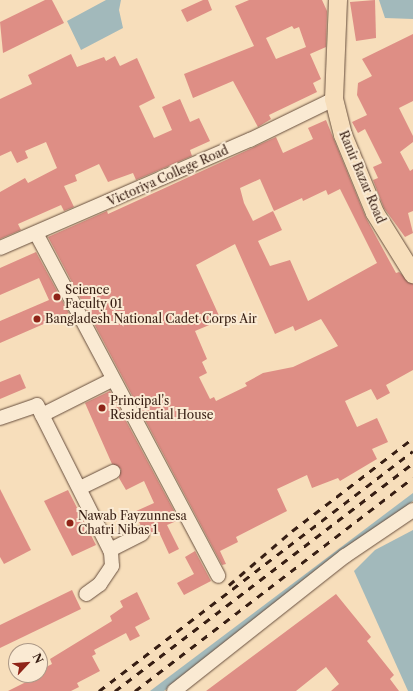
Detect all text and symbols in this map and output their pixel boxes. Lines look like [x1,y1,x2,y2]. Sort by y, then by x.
street label: Ranir Bazar Road [336,128,388,226]
street label: Victoriya College Road [105,143,231,209]
place label: Science Faculty 01 [65,283,123,311]
marker: Science Faculty 01 [52,292,62,302]
place label: Bangladesh National Cadet Corps Air [45,312,257,326]
marker: Bangladesh National Cadet Corps Air [32,314,42,324]
place label: Principal's Residential House [110,394,214,422]
marker: Principal's Residential House [97,403,107,413]
place label: Nawab Fayzunnesa Chatri Nibas 1 [78,509,187,537]
marker: Nawab Fayzunnesa Chatri Nibas 1 [65,518,75,528]
north arrow [8,643,48,683]
text: N [29,651,46,666]

